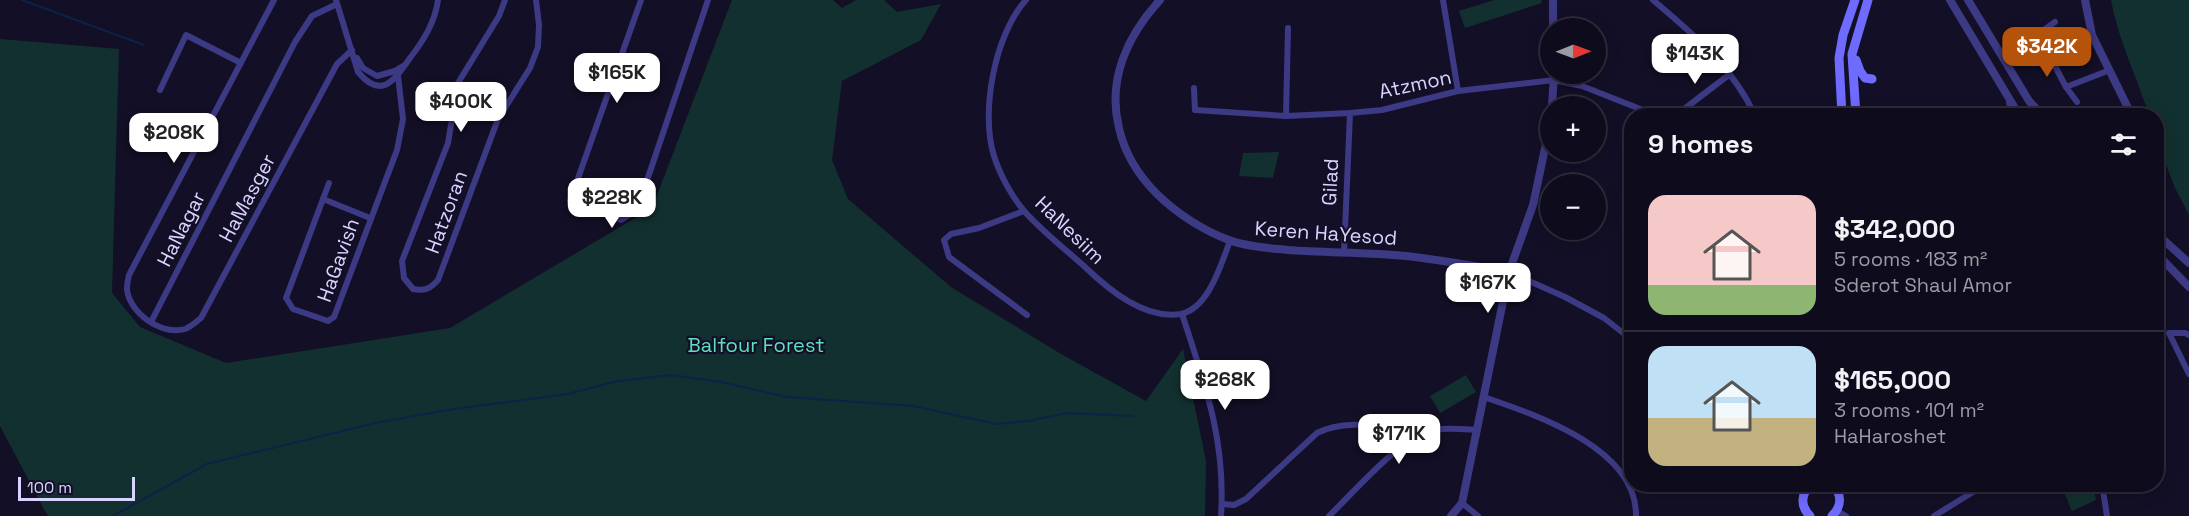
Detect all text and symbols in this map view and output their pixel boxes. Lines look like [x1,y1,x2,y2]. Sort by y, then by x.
north arrow [1540,18,1606,84]
map controls [1540,18,1606,240]
pin: $342K [2005,27,2089,78]
text: $342K [2016,33,2078,59]
pin: $143K [1653,34,1737,85]
text: $143K [1666,40,1724,66]
pin: $165K [575,53,659,104]
text: $165K [588,59,646,85]
street label: Atzmon [1376,64,1454,104]
pin: $400K [419,82,503,133]
text: $400K [429,88,493,114]
button: + [1540,96,1606,162]
pin: $208K [132,113,216,164]
text: $208K [143,119,205,145]
text: 9 homes [1648,127,1753,161]
icon: filters [2107,128,2140,161]
street label: HaMasger [213,149,281,247]
street label: Gilad [1316,158,1344,206]
street label: Hatzoran [419,167,473,257]
button: − [1540,174,1606,240]
pin: $228K [570,178,654,229]
text: $228K [582,184,642,210]
street label: HaNagar [151,187,211,271]
street label: HaNesiim [1030,190,1110,270]
text: $342,000 [1834,212,1955,246]
street label: HaGavish [311,215,365,305]
street label: Keren HaYesod [1254,215,1398,251]
icon: home [1696,219,1768,291]
text: 5 rooms · 183 m² [1834,246,1987,272]
pin: $167K [1446,263,1530,314]
text: $167K [1460,269,1516,295]
text: Sderot Shaul Amor [1834,272,2012,298]
park label: Balfour Forest [688,332,824,358]
pin: $268K [1183,360,1267,411]
text: $165,000 [1834,363,1951,397]
text: $268K [1195,366,1255,392]
icon: home [1696,370,1768,442]
text: 3 rooms · 101 m² [1834,397,1984,423]
pin: $171K [1357,414,1441,465]
text: $171K [1372,420,1426,446]
text: HaHaroshet [1834,423,1946,449]
scale bar [18,474,135,502]
text: 100 m [27,477,72,498]

